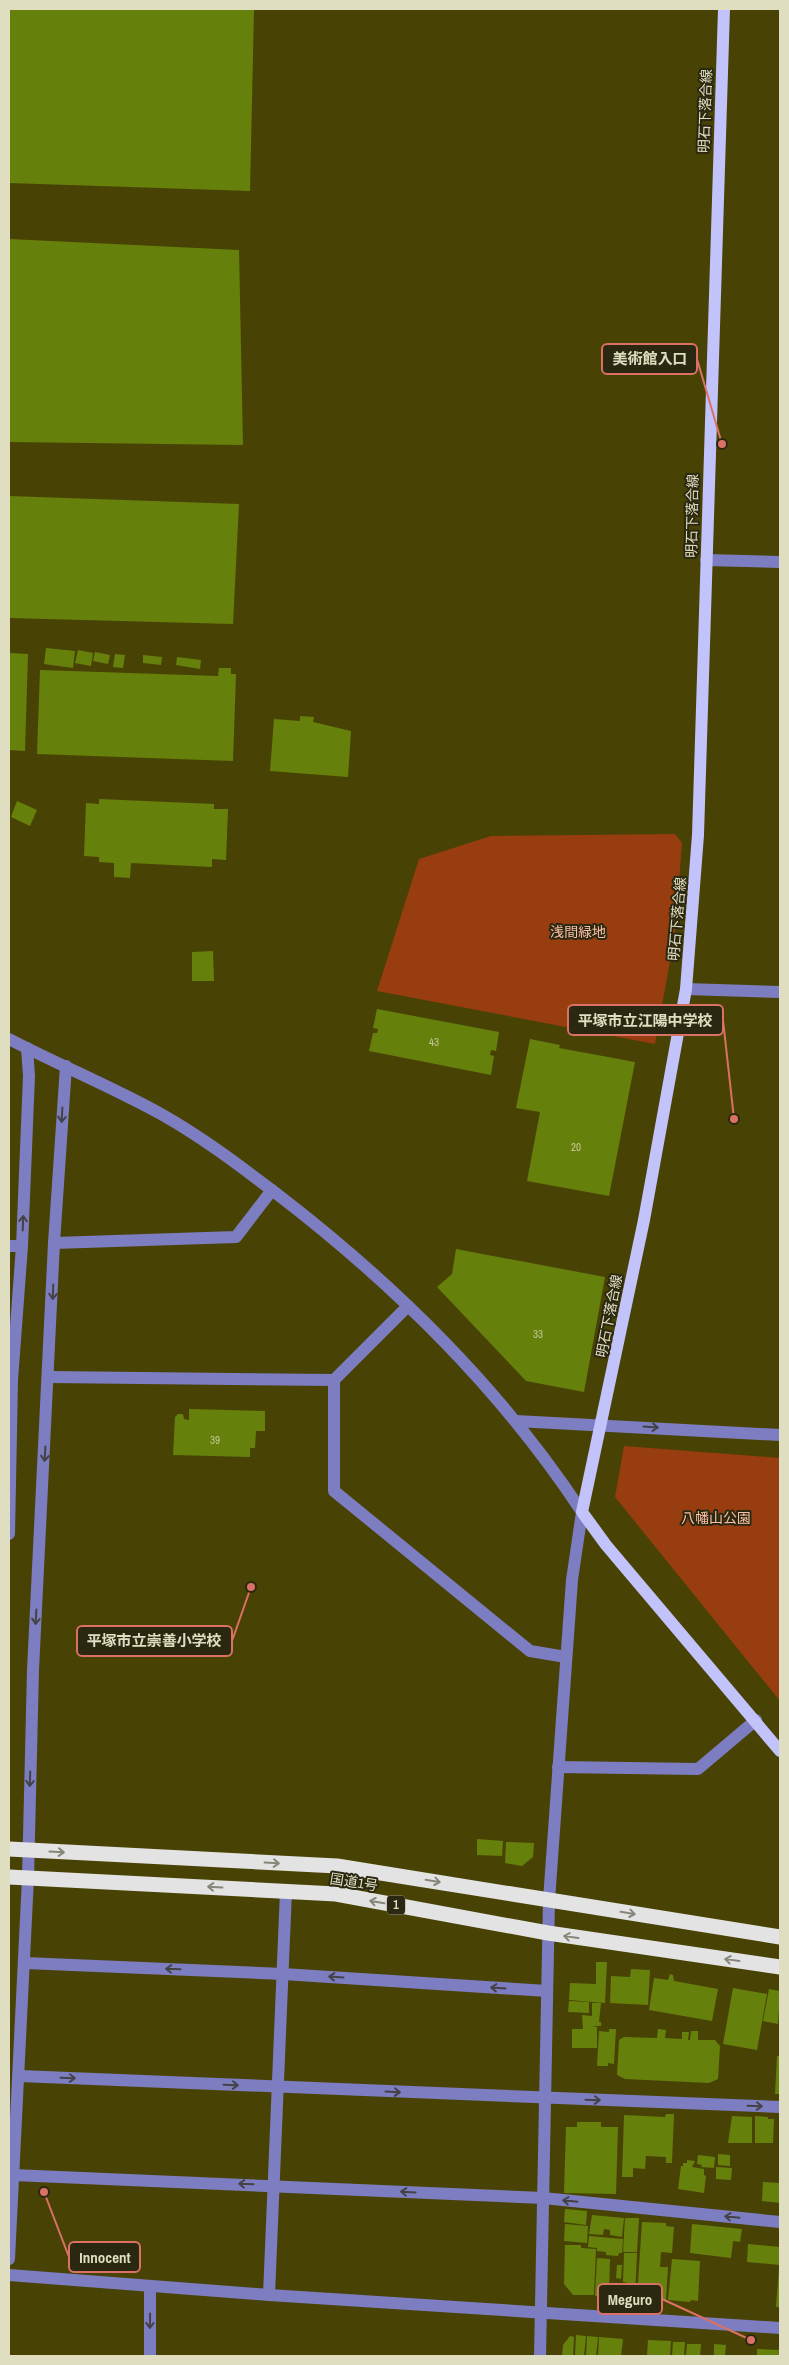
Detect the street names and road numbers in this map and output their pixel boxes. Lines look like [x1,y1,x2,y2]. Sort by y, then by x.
street label: 明石下落合線 [695,69,715,153]
street label: 明石下落合線 [682,474,702,558]
street label: 明石下落合線 [664,876,690,962]
street label: 明石下落合線 [592,1273,626,1359]
street label: 国道1号 [329,1869,379,1895]
road number: 1 [387,1896,405,1914]

